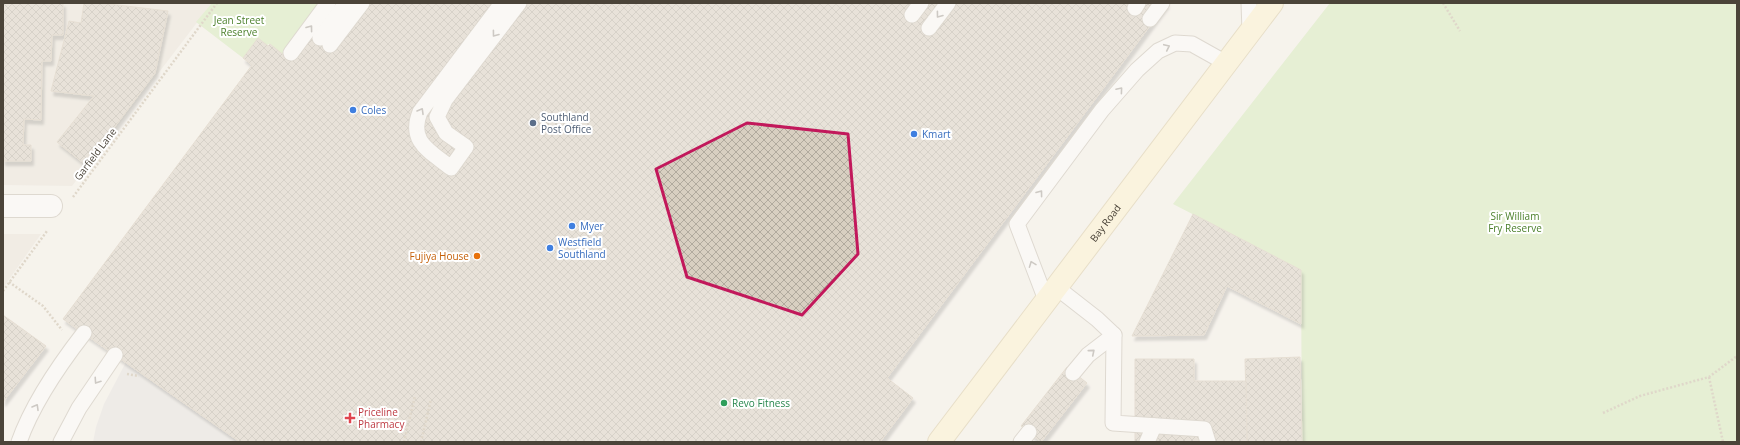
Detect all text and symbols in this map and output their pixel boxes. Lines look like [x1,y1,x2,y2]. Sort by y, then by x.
one-way arrow [936,11,943,18]
park label: Jean Street Reserve [213,13,265,39]
one-way arrow [305,25,312,32]
one-way arrow [492,30,500,37]
one-way arrow [1163,44,1171,52]
one-way arrow [1115,87,1122,94]
place label: Coles [361,103,386,117]
marker: Coles [348,105,358,115]
one-way arrow [416,108,424,115]
place label: Southland Post Office [541,110,592,136]
marker: Southland Post Office [528,118,538,128]
street label: Garfield Lane [71,125,120,183]
place label: Kmart [922,127,951,141]
marker: Kmart [909,129,919,139]
one-way arrow [1036,190,1043,197]
street label: Bay Road [1086,201,1124,244]
park label: Sir William Fry Reserve [1488,209,1542,235]
place label: Myer [580,219,604,233]
marker: Myer [567,221,577,231]
place label: Westfield Southland [558,235,606,261]
marker: Westfield Southland [545,243,555,253]
place label: Fujiya House [410,249,469,263]
marker: Fujiya House [472,251,482,261]
one-way arrow [1029,260,1037,267]
one-way arrow [1087,350,1095,357]
one-way arrow [94,377,102,384]
place label: Revo Fitness [732,396,790,410]
marker: Revo Fitness [719,398,729,408]
one-way arrow [31,404,38,411]
place label: Priceline Pharmacy [358,405,405,431]
marker: Priceline Pharmacy [345,413,355,423]

